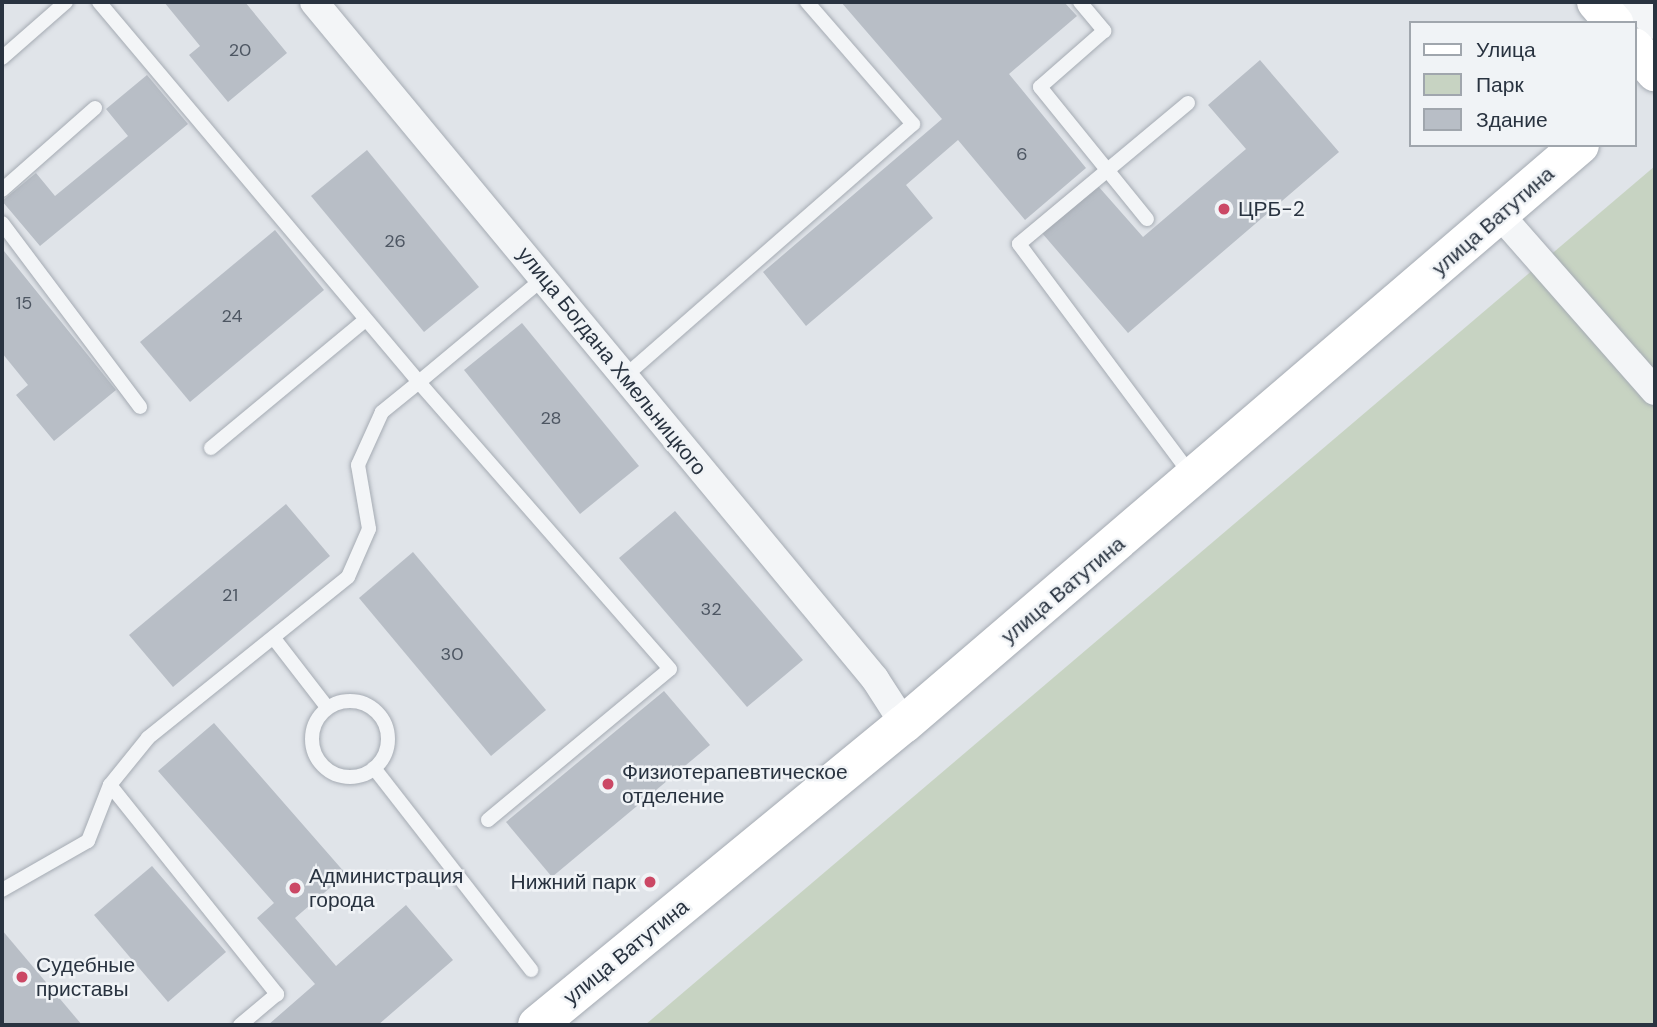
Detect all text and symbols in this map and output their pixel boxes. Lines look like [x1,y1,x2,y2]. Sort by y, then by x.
legend [1408,21,1636,147]
text: Улица [1476,36,1536,64]
house number: 20 [229,39,251,61]
text: Парк [1476,71,1524,99]
text: Здание [1476,106,1548,134]
house number: 6 [1016,143,1028,165]
street label: улица Ватутина [1427,161,1559,281]
place label: ЦРБ-2 [1238,196,1305,222]
marker: ЦРБ-2 [1216,201,1232,217]
house number: 26 [384,230,406,252]
street label: улица Богдана Хмельницкого [512,242,712,480]
house number: 15 [16,292,32,314]
house number: 24 [222,305,242,327]
house number: 28 [540,407,562,429]
street label: улица Ватутина [996,531,1130,649]
house number: 21 [222,584,238,606]
house number: 32 [700,598,722,620]
house number: 30 [441,643,463,665]
place label: Физиотерапевтическое отделение [622,759,848,809]
marker: Физиотерапевтическое отделение [600,776,616,792]
place label: Администрация города [309,863,463,913]
place label: Нижний парк [510,869,636,895]
marker: Нижний парк [642,874,658,890]
marker: Администрация города [287,880,303,896]
street label: улица Ватутина [558,894,694,1010]
place label: Судебные приставы [36,952,135,1002]
marker: Судебные приставы [14,969,30,985]

